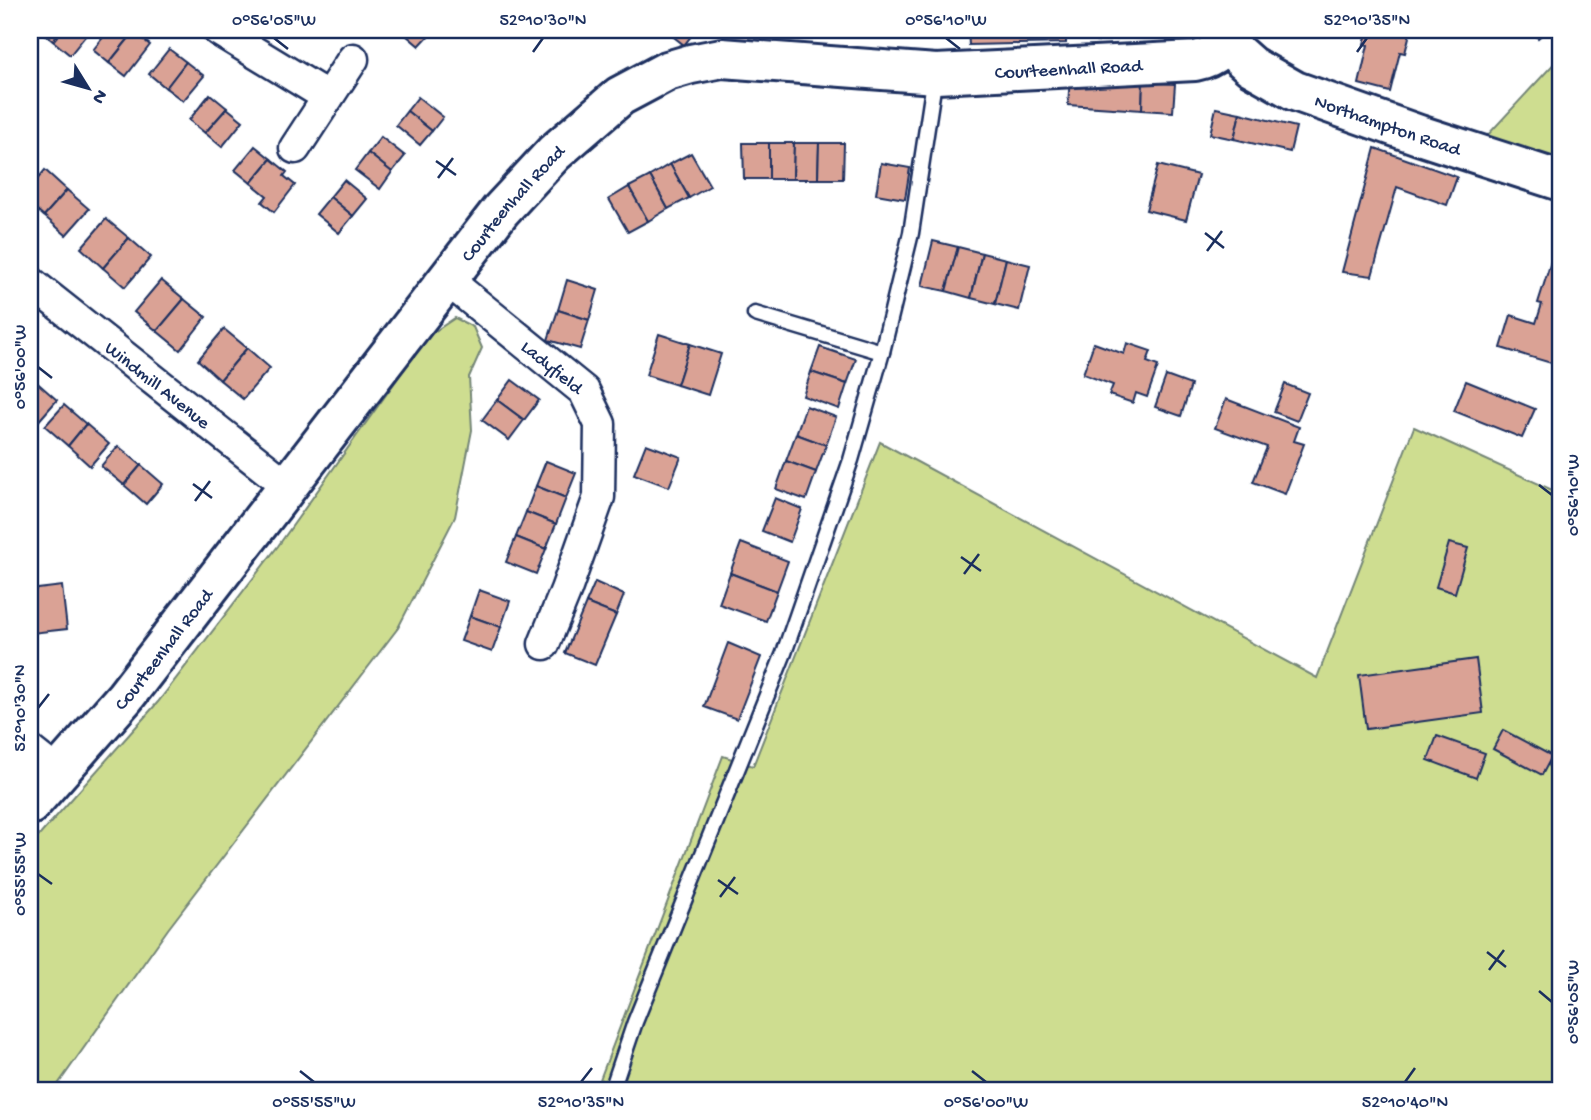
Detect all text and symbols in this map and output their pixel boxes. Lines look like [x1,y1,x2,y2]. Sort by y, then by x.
text: 0°56'05"W [232,11,316,32]
text: 52°10'30"N [499,11,587,32]
text: 0°56'10"W [905,11,987,32]
text: 52°10'35"N [1324,11,1410,32]
north arrow [52,52,122,122]
street label: Courteenhall Road [994,56,1145,86]
text: N [86,84,112,108]
street label: Northampton Road [1311,91,1465,163]
street label: Courteenhall Road [457,140,572,267]
text: 0°56'00"W [11,325,32,409]
street label: Ladyfield [515,337,588,402]
street label: Windmill Avenue [99,338,214,435]
text: 0°56'10"W [1564,454,1585,536]
street label: Courteenhall Road [111,584,220,716]
text: 52°10'30"N [11,664,32,752]
text: 0°55'55"W [11,832,32,916]
text: 0°56'05"W [1564,960,1585,1044]
text: 0°55'55"W [272,1093,356,1114]
text: 52°10'35"N [538,1093,624,1114]
text: 0°56'00"W [944,1093,1028,1114]
text: 52°10'40"N [1362,1093,1448,1114]

